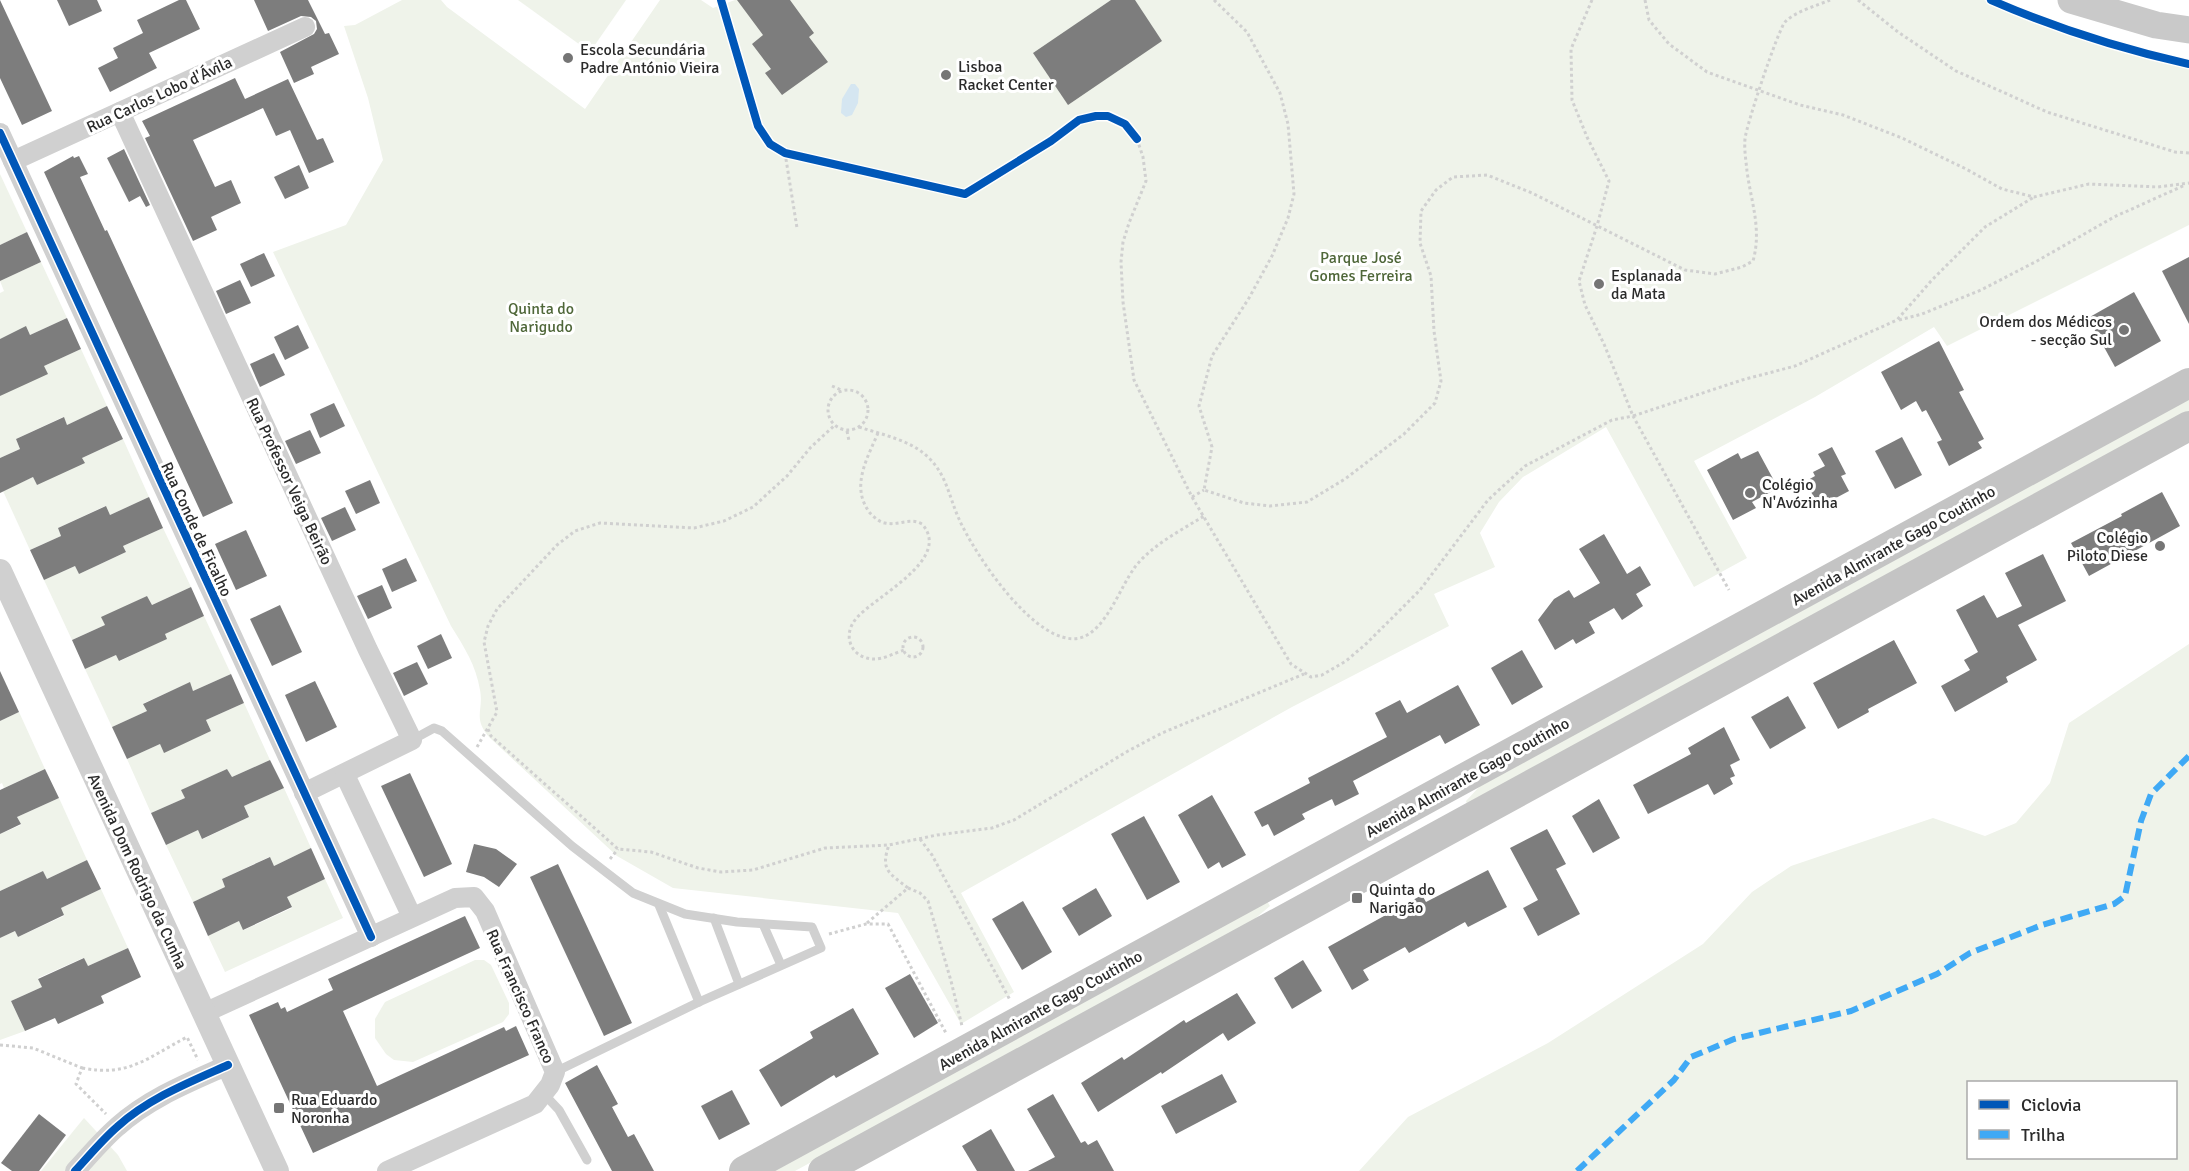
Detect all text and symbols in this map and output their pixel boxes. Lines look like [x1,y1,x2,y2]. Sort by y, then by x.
place label: Escola Secundária Padre António Vieira [580,40,719,78]
marker: Escola Secundária Padre António Vieira [561,51,575,65]
street label: Rua Carlos Lobo d'Ávila [83,52,236,137]
place label: Lisboa Racket Center [958,57,1054,95]
marker: Lisboa Racket Center [939,68,953,82]
park label: Parque José Gomes Ferreira [1309,248,1413,286]
place label: Esplanada da Mata [1611,266,1682,304]
marker: Esplanada da Mata [1592,277,1606,291]
park label: Quinta do Narigudo [508,299,574,337]
place label: Ordem dos Médicos - secção Sul [1979,312,2112,350]
marker: Ordem dos Médicos - secção Sul [2117,323,2131,337]
street label: Rua Professor Veiga Beirão [242,395,337,568]
street label: Rua Conde de Ficalho [156,459,236,600]
place label: Colégio N'Avózinha [1762,475,1838,513]
street label: Avenida Almirante Gago Coutinho [1788,481,1999,610]
marker: Colégio N'Avózinha [1743,486,1757,500]
place label: Colégio Piloto Diese [2067,528,2148,566]
marker: Colégio Piloto Diese [2153,539,2167,553]
street label: Avenida Almirante Gago Coutinho [1362,713,1573,842]
street label: Avenida Dom Rodrigo da Cunha [83,770,191,972]
place label: Quinta do Narigão [1369,880,1435,918]
marker: Quinta do Narigão [1350,891,1364,905]
street label: Rua Francisco Franco [481,926,559,1067]
street label: Avenida Almirante Gago Coutinho [935,946,1146,1075]
legend [1967,1081,2177,1159]
place label: Rua Eduardo Noronha [291,1090,377,1128]
text: Ciclovia [2021,1094,2081,1116]
marker: Rua Eduardo Noronha [272,1101,286,1115]
text: Trilha [2021,1124,2065,1146]

